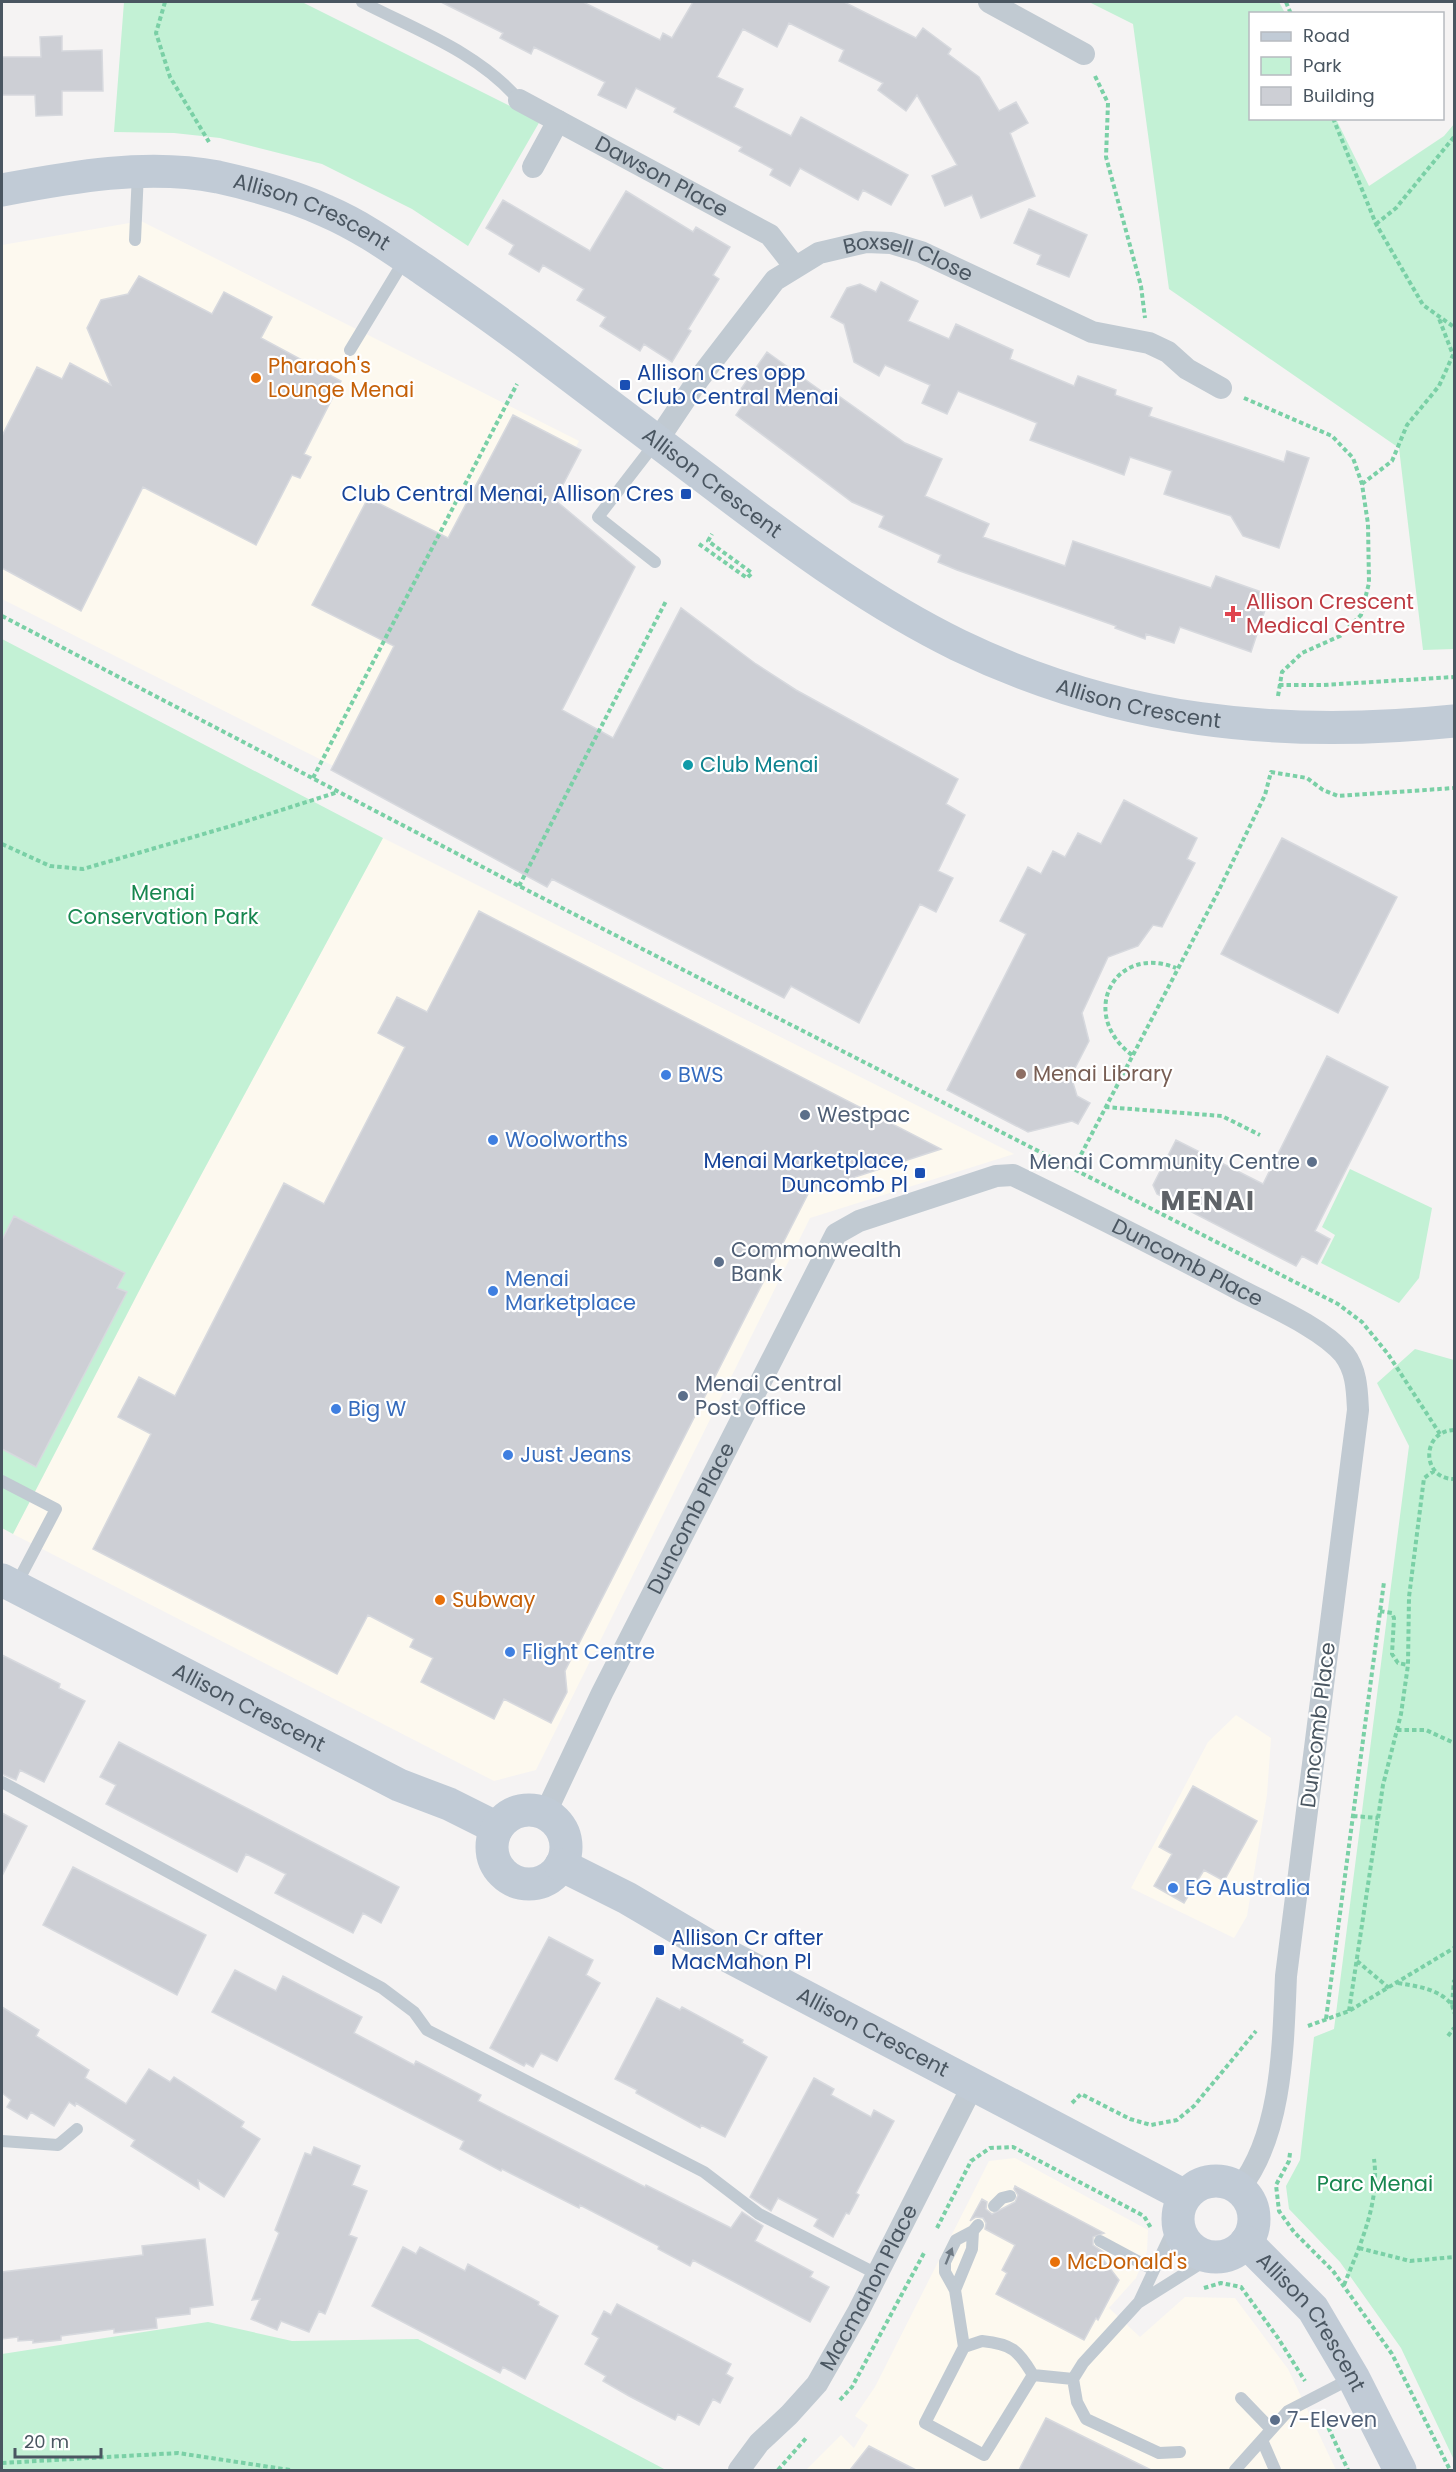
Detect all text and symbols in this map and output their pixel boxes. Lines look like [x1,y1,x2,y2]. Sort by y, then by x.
legend [1249,12,1444,120]
text: Road [1303,23,1350,48]
text: Park [1303,53,1342,78]
text: Building [1303,83,1375,108]
street label: Dawson Place [590,129,734,224]
street label: Allison Crescent [230,166,396,257]
street label: Boxsell Close [840,227,978,288]
place label: Pharaoh's Lounge Menai [268,351,414,404]
place label: Allison Cres opp Club Central Menai [637,358,839,411]
marker: Pharaoh's Lounge Menai [249,371,263,385]
marker: Allison Cres opp Club Central Menai [618,378,632,392]
street label: Allison Crescent [637,420,788,545]
place label: Club Central Menai, Allison Cres [341,479,674,508]
marker: Club Central Menai, Allison Cres [679,487,693,501]
place label: Allison Crescent Medical Centre [1246,587,1414,640]
marker: Allison Crescent Medical Centre [1224,605,1242,623]
street label: Allison Crescent [1053,671,1223,735]
place label: Club Menai [700,750,819,779]
marker: Club Menai [681,758,695,772]
park label: Menai Conservation Park [67,878,259,931]
place label: Menai Library [1033,1059,1173,1088]
place label: BWS [678,1060,724,1089]
marker: Menai Library [1014,1067,1028,1081]
marker: BWS [659,1068,673,1082]
place label: Westpac [817,1100,910,1129]
marker: Westpac [798,1108,812,1122]
place label: Woolworths [505,1125,628,1154]
marker: Woolworths [486,1133,500,1147]
place label: Menai Marketplace, Duncomb Pl [703,1146,908,1199]
place label: Menai Community Centre [1029,1147,1300,1176]
marker: Menai Community Centre [1305,1155,1319,1169]
marker: Menai Marketplace, Duncomb Pl [913,1166,927,1180]
district label: MENAI [1160,1182,1256,1219]
street label: Duncomb Place [1107,1211,1268,1313]
place label: Commonwealth Bank [731,1235,901,1288]
marker: Commonwealth Bank [712,1255,726,1269]
place label: Menai Marketplace [505,1264,636,1317]
marker: Menai Marketplace [486,1284,500,1298]
place label: Menai Central Post Office [695,1369,842,1422]
marker: Menai Central Post Office [676,1389,690,1403]
place label: Big W [348,1394,407,1423]
marker: Big W [329,1402,343,1416]
street label: Duncomb Place [640,1437,741,1599]
place label: Just Jeans [520,1440,632,1469]
marker: Just Jeans [501,1448,515,1462]
place label: Subway [452,1585,535,1614]
marker: Subway [433,1593,447,1607]
place label: Flight Centre [522,1637,655,1666]
street label: Duncomb Place [1293,1640,1342,1809]
marker: Flight Centre [503,1645,517,1659]
street label: Allison Crescent [168,1656,331,1759]
place label: EG Australia [1185,1873,1310,1902]
marker: EG Australia [1166,1881,1180,1895]
place label: Allison Cr after MacMahon Pl [671,1923,824,1976]
marker: Allison Cr after MacMahon Pl [652,1943,666,1957]
street label: Allison Crescent [792,1980,954,2084]
park label: Parc Menai [1317,2169,1433,2198]
street label: Macmahon Place [813,2199,924,2376]
street label: Allison Crescent [1250,2245,1373,2396]
one-way arrow [945,2247,954,2265]
place label: McDonald's [1067,2247,1187,2276]
marker: McDonald's [1048,2255,1062,2269]
place label: 7-Eleven [1287,2405,1377,2434]
marker: 7-Eleven [1268,2413,1282,2427]
scale bar [15,2421,100,2459]
text: 20 m [24,2429,69,2454]

